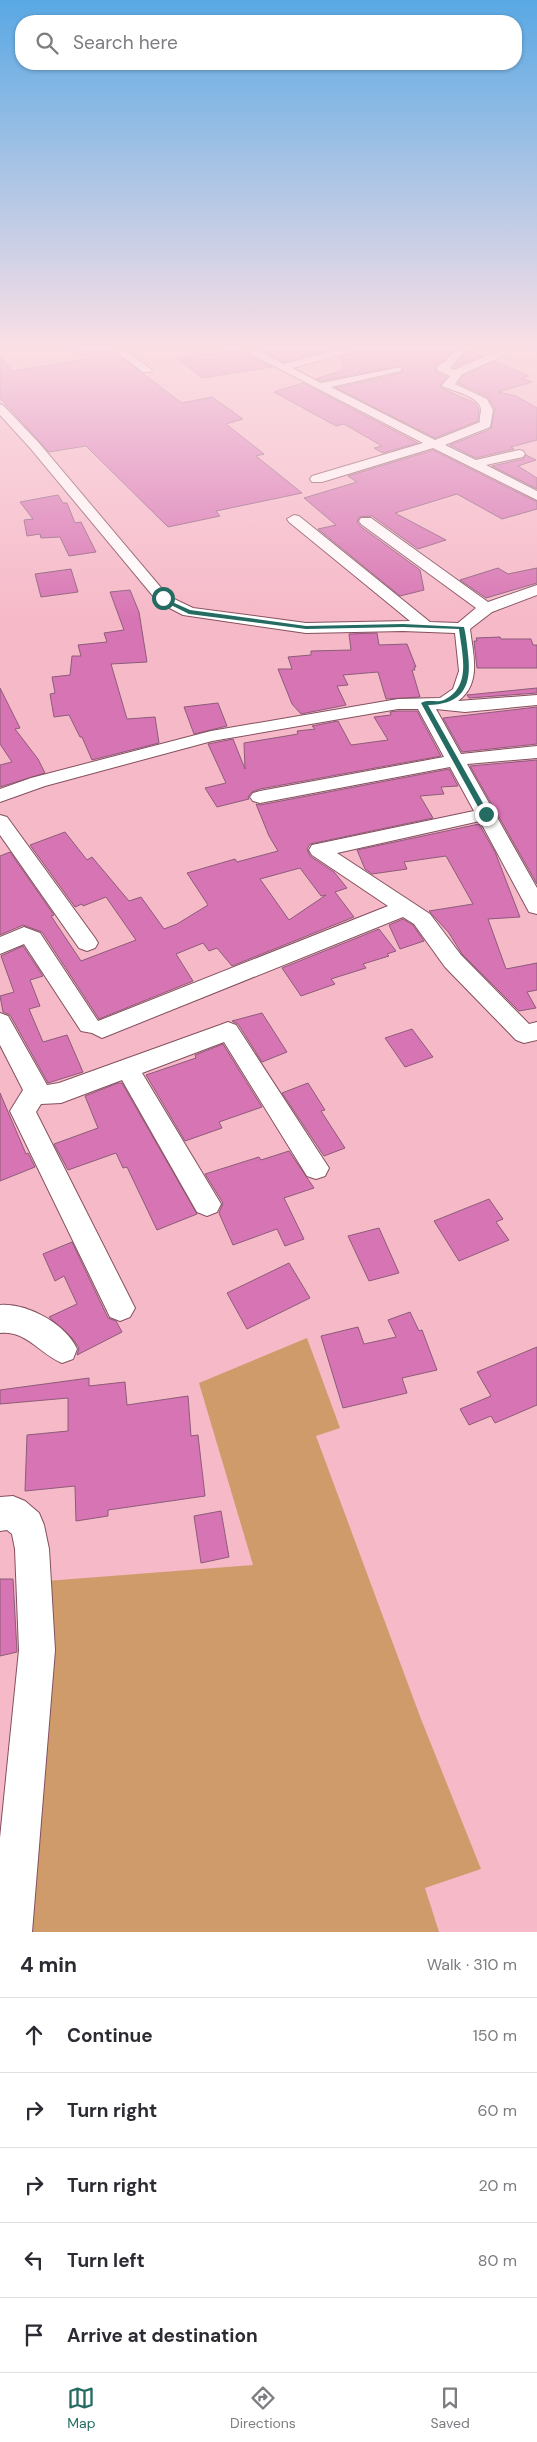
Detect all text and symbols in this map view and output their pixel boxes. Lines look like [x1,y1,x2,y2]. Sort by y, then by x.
search box [15,15,522,70]
icon: search [33,29,61,57]
text: Search here [73,30,178,55]
route start [152,587,175,610]
route end [475,803,498,826]
text: 4 min [20,1951,77,1979]
text: Walk · 310 m [427,1954,517,1975]
icon: ahead [20,2021,48,2049]
text: Continue [67,2023,153,2048]
text: 150 m [473,2025,517,2046]
icon: right [20,2096,48,2124]
text: Turn right [67,2098,157,2123]
text: 60 m [477,2100,517,2121]
icon: right [20,2171,48,2199]
text: Turn right [67,2173,157,2198]
text: 20 m [478,2175,517,2196]
icon: left [20,2246,48,2274]
text: Turn left [67,2248,145,2273]
text: 80 m [478,2250,517,2271]
icon: arrive [20,2321,48,2349]
text: Arrive at destination [67,2323,258,2348]
tab: Map [67,2384,95,2432]
tab: Directions [230,2384,296,2432]
tab: Saved [430,2384,470,2432]

